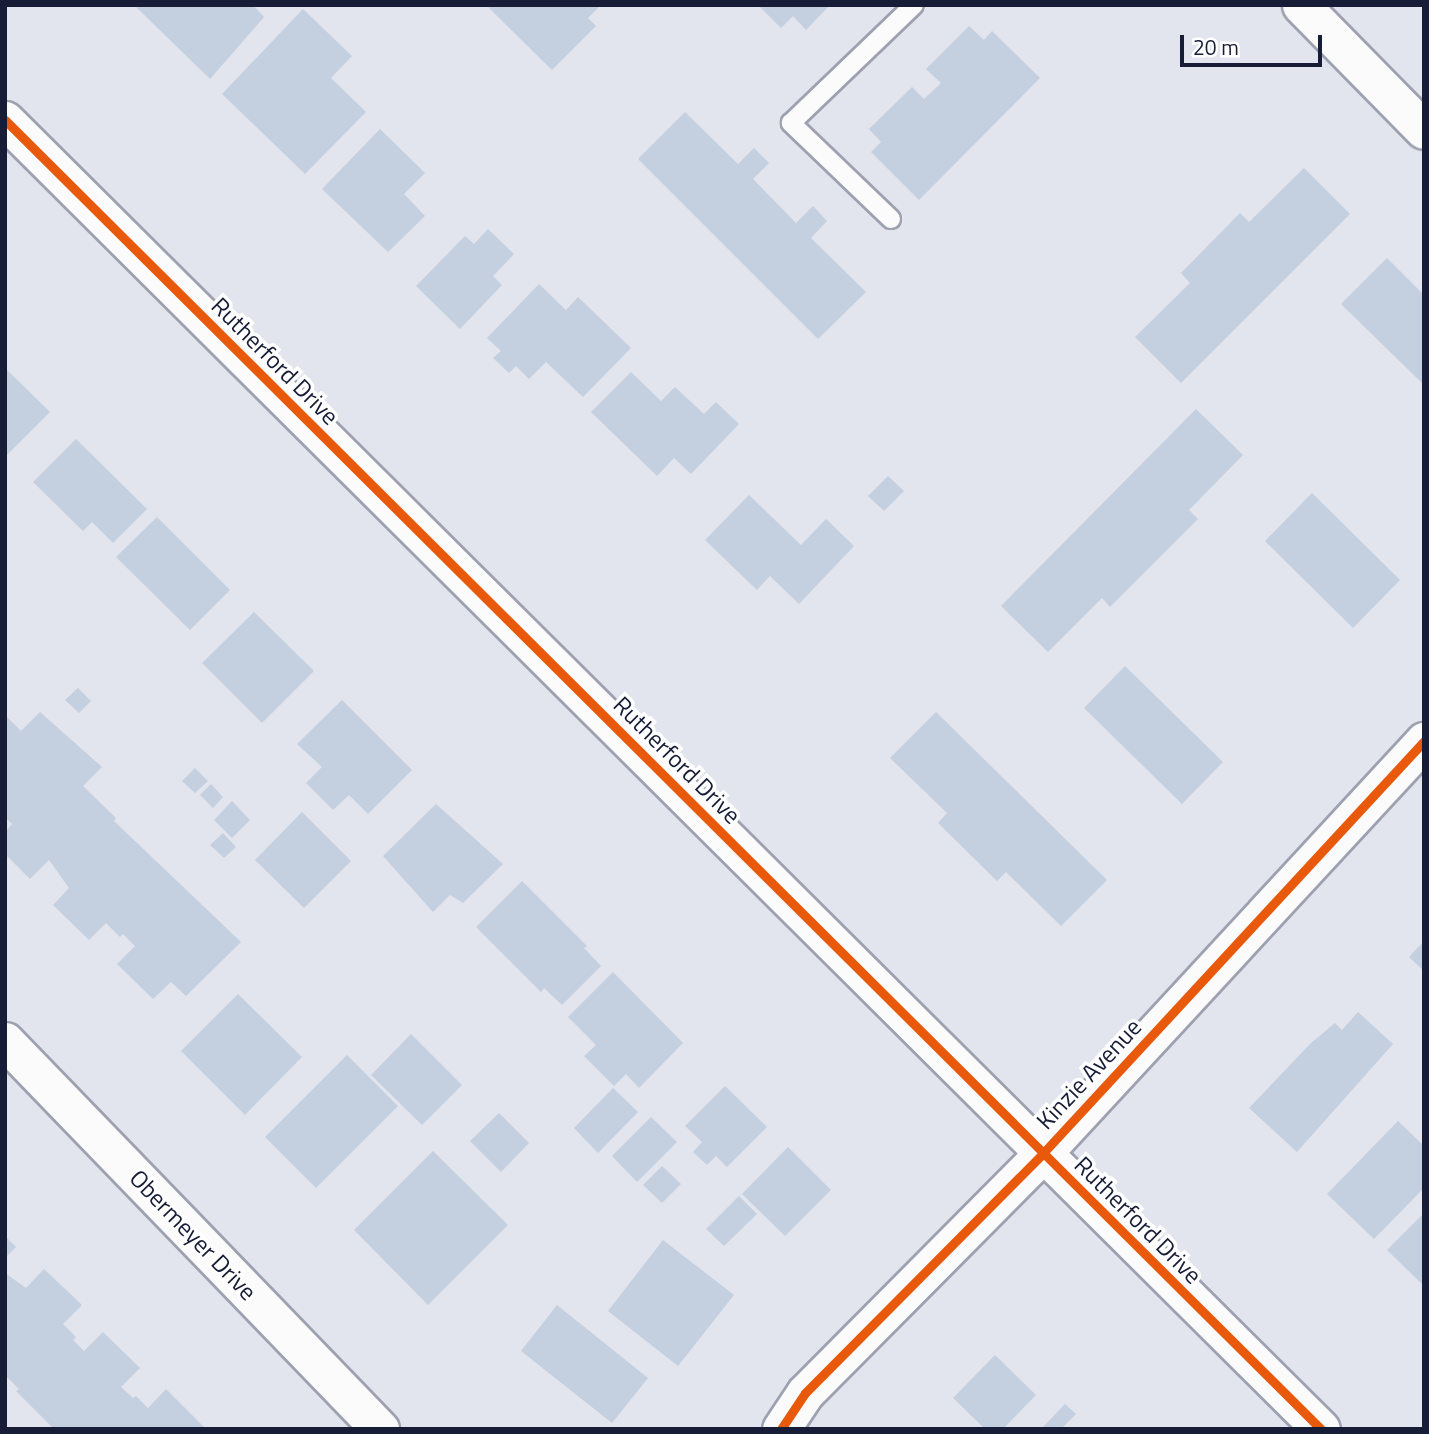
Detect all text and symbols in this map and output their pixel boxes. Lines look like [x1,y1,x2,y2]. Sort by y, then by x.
scale bar [1184,21,1326,65]
text: 20 m [1193,31,1239,63]
street label: Rutherford Drive [205,291,345,431]
street label: Rutherford Drive [607,690,747,830]
street label: Kinzie Avenue [1031,1013,1147,1135]
street label: Rutherford Drive [1068,1150,1208,1290]
street label: Obermeyer Drive [123,1164,263,1306]

